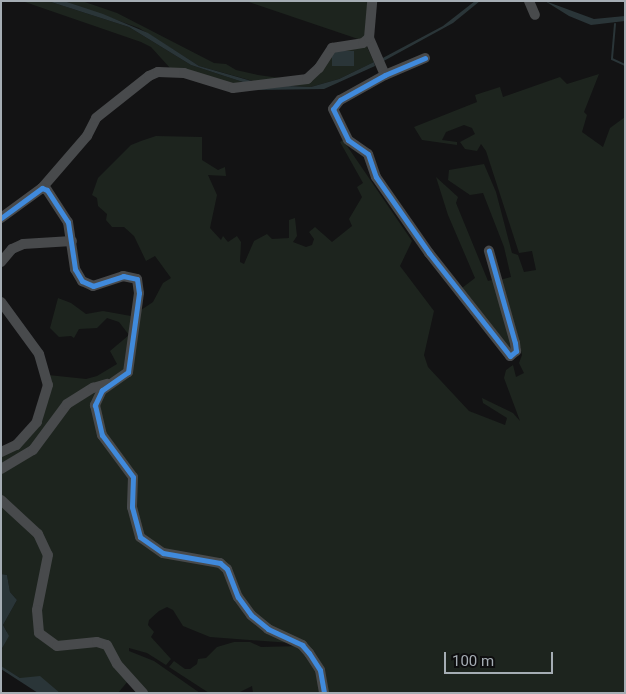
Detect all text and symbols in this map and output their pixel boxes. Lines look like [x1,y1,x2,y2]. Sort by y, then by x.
scale bar [446,642,555,674]
text: 100 m [452,652,494,670]

